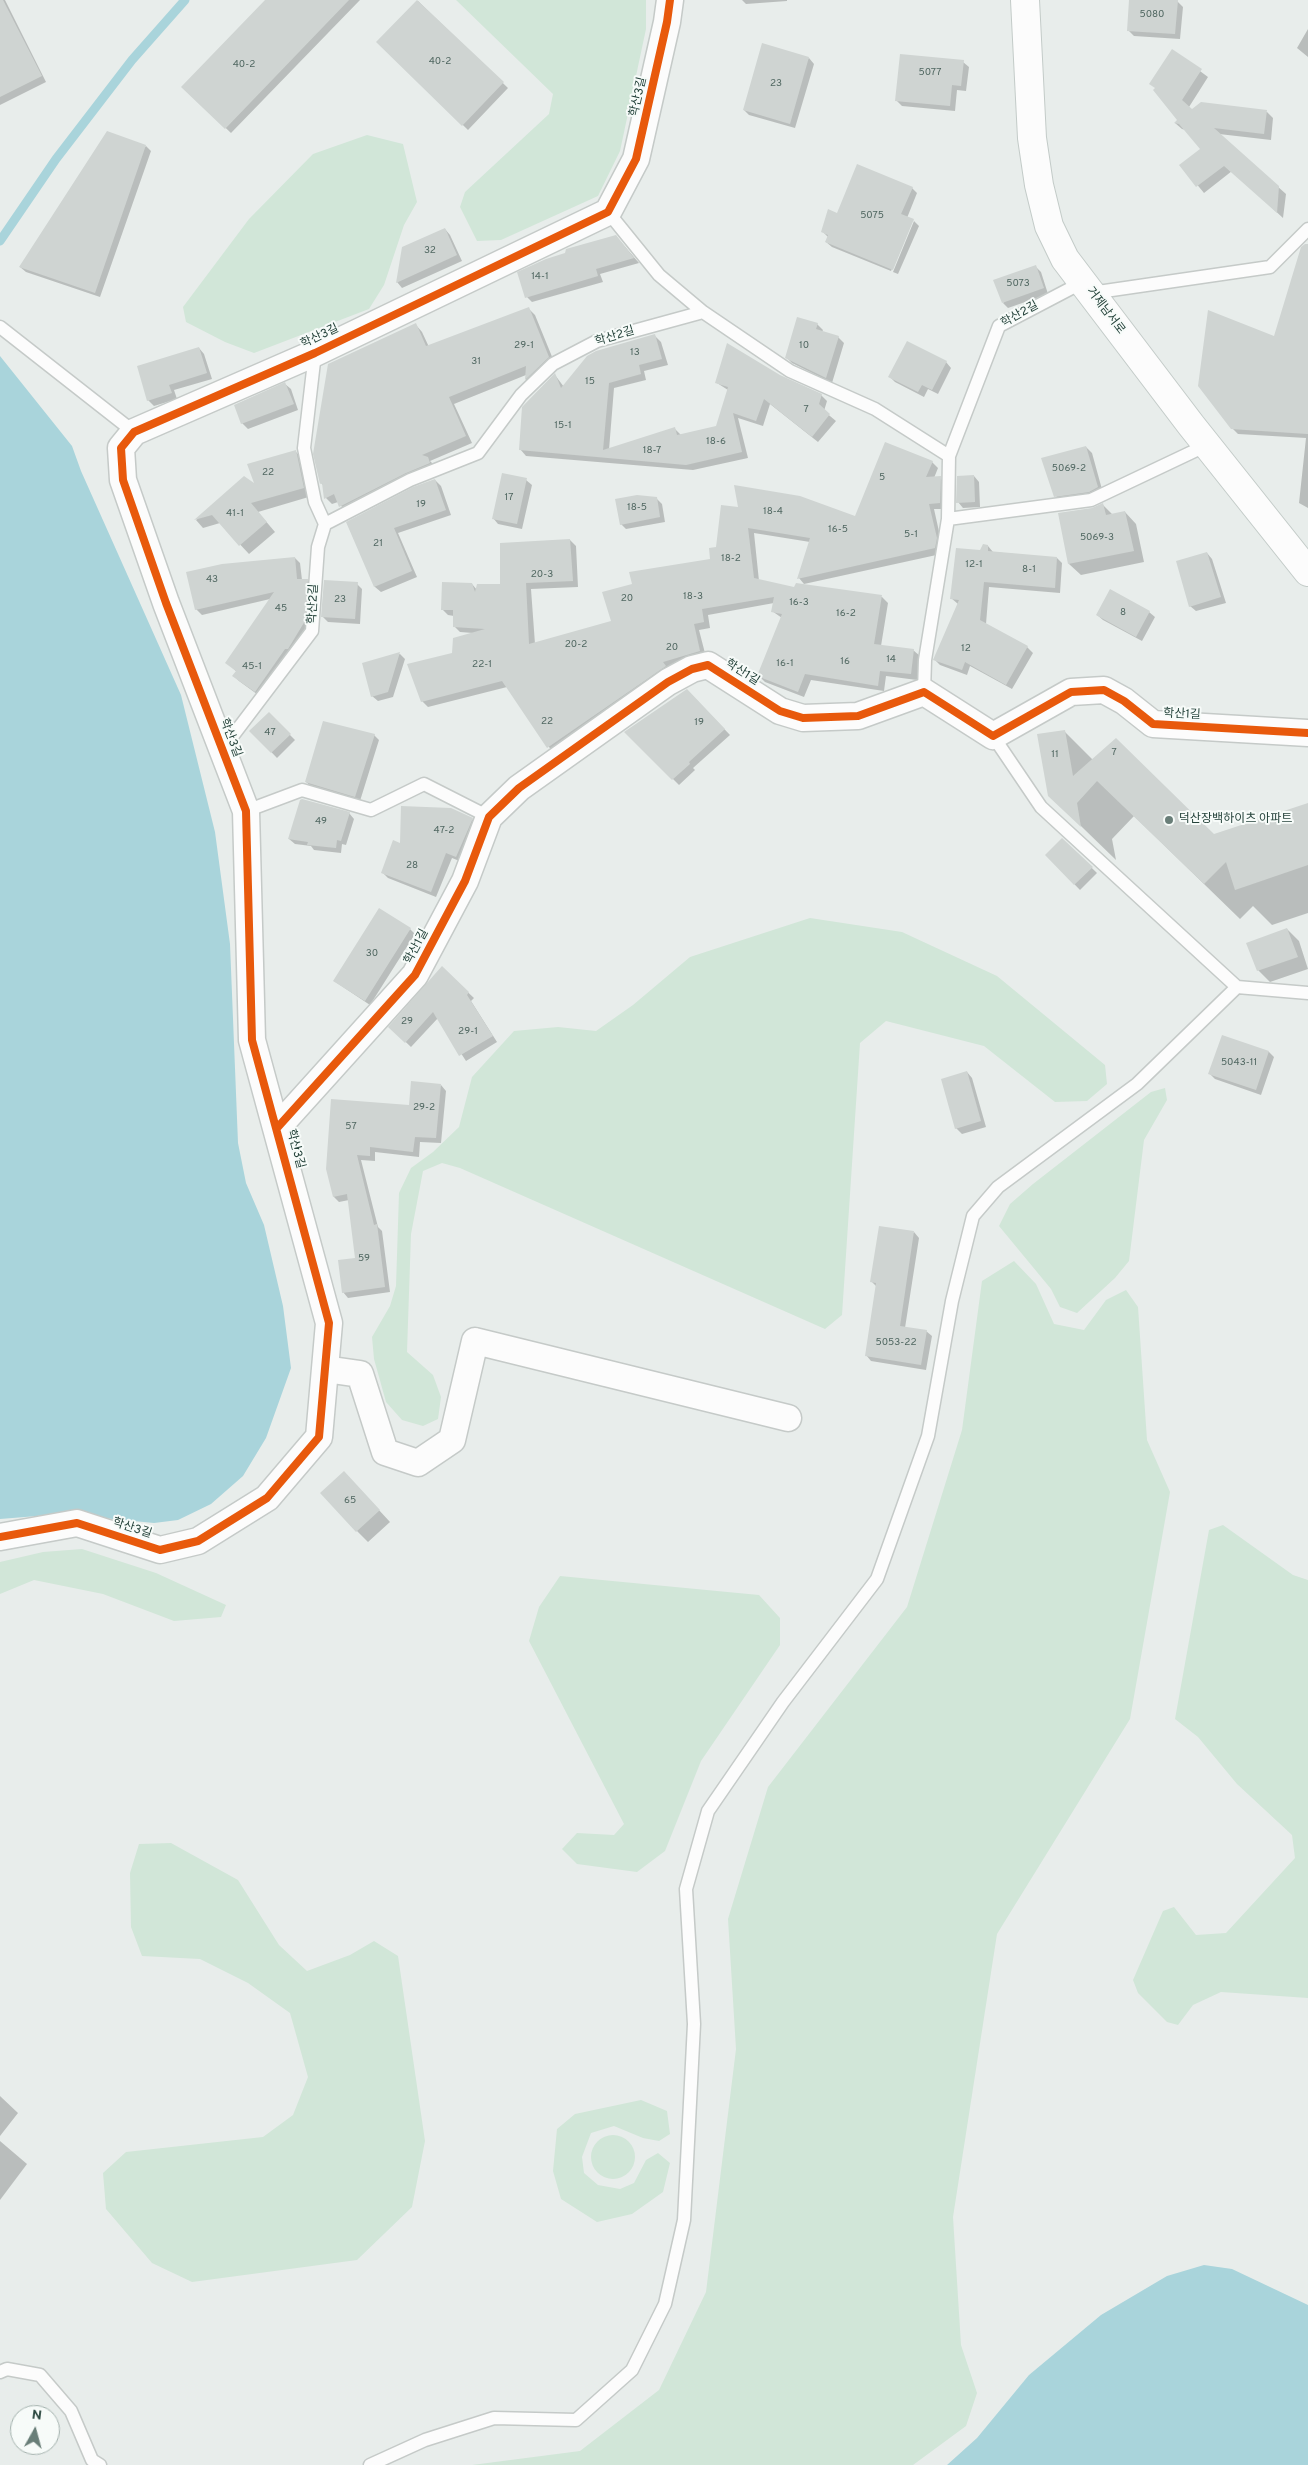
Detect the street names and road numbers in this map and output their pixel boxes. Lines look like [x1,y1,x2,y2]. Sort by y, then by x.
street label: 학산3길 [627,76,651,118]
street label: 거제남서로 [1083,285,1127,337]
street label: 학산2길 [999,299,1041,331]
street label: 학산3길 [299,322,341,352]
street label: 학산2길 [594,324,636,350]
street label: 학산2길 [306,583,322,625]
street label: 학산1길 [722,657,762,689]
street label: 학산1길 [1163,707,1201,723]
street label: 학산3길 [216,717,244,759]
street label: 학산1길 [402,927,432,967]
street label: 학산3길 [283,1128,307,1170]
street label: 학산3길 [111,1516,153,1542]

